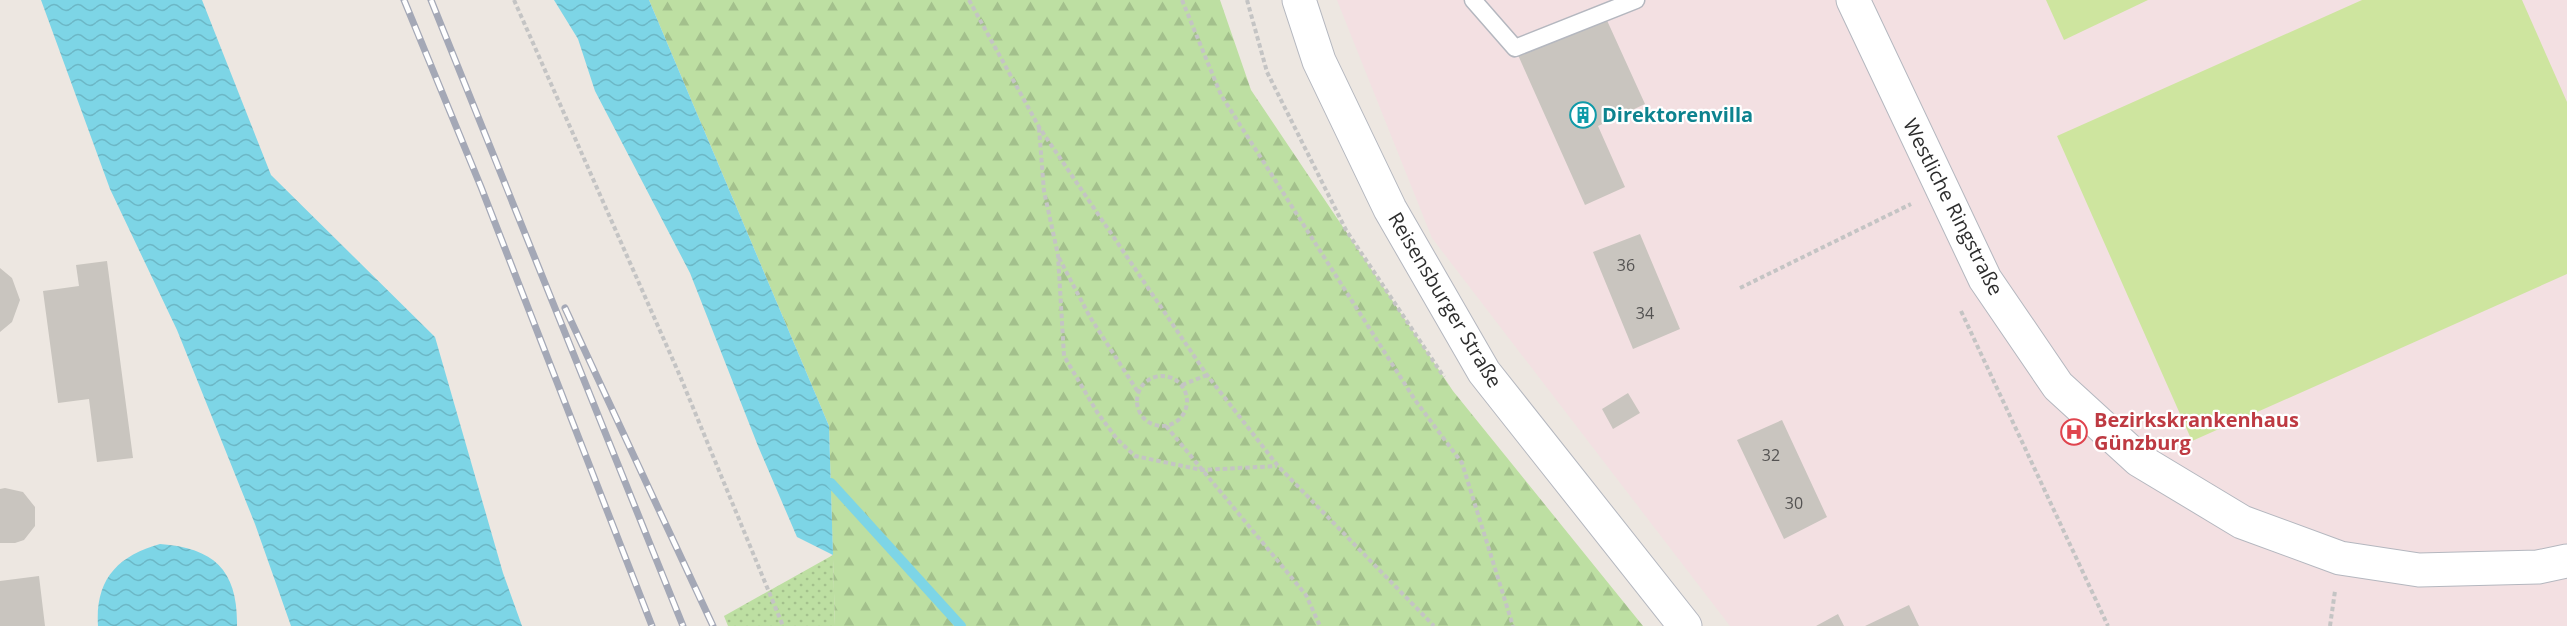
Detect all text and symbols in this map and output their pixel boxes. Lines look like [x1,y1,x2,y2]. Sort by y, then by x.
building icon: Direktorenvilla [1568,100,1598,130]
place label: Direktorenvilla [1602,101,1753,128]
street label: Westliche Ringstraße [1897,114,2010,300]
street label: Reisensburger Straße [1382,207,1509,393]
house number: 36 [1617,254,1635,276]
house number: 34 [1636,302,1654,324]
place label: Bezirkskrankenhaus Günzburg [2094,406,2299,456]
hospital icon: Bezirkskrankenhaus Günzburg [2059,417,2089,447]
house number: 32 [1762,444,1780,466]
house number: 30 [1785,492,1803,514]

